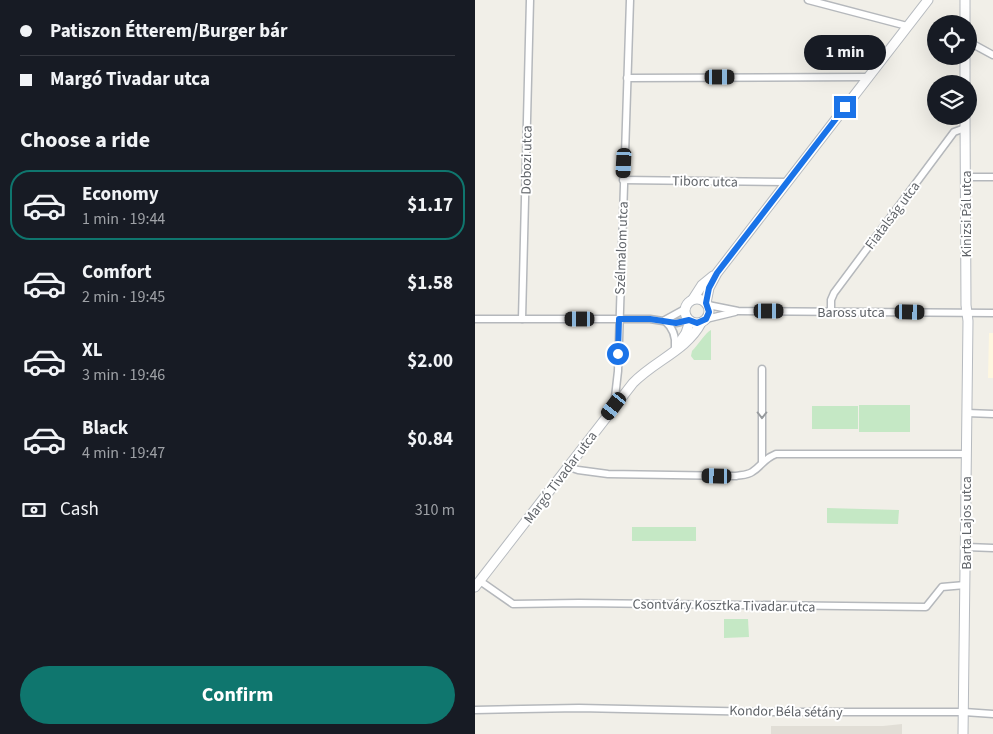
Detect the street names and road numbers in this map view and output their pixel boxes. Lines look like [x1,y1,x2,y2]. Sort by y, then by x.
street label: Dobozi utca [516,125,538,195]
street label: Tiborc utca [672,171,738,193]
street label: Kinizsi Pál utca [957,171,977,257]
street label: Fiatalság utca [861,177,925,254]
street label: Szélmalom utca [610,201,634,295]
street label: Baross utca [817,303,885,323]
street label: Margó Tivadar utca [519,427,602,528]
street label: Barta Lajos utca [957,476,977,570]
street label: Csontváry Kosztka Tivadar utca [632,594,815,618]
street label: Kondor Béla sétány [729,701,843,723]

